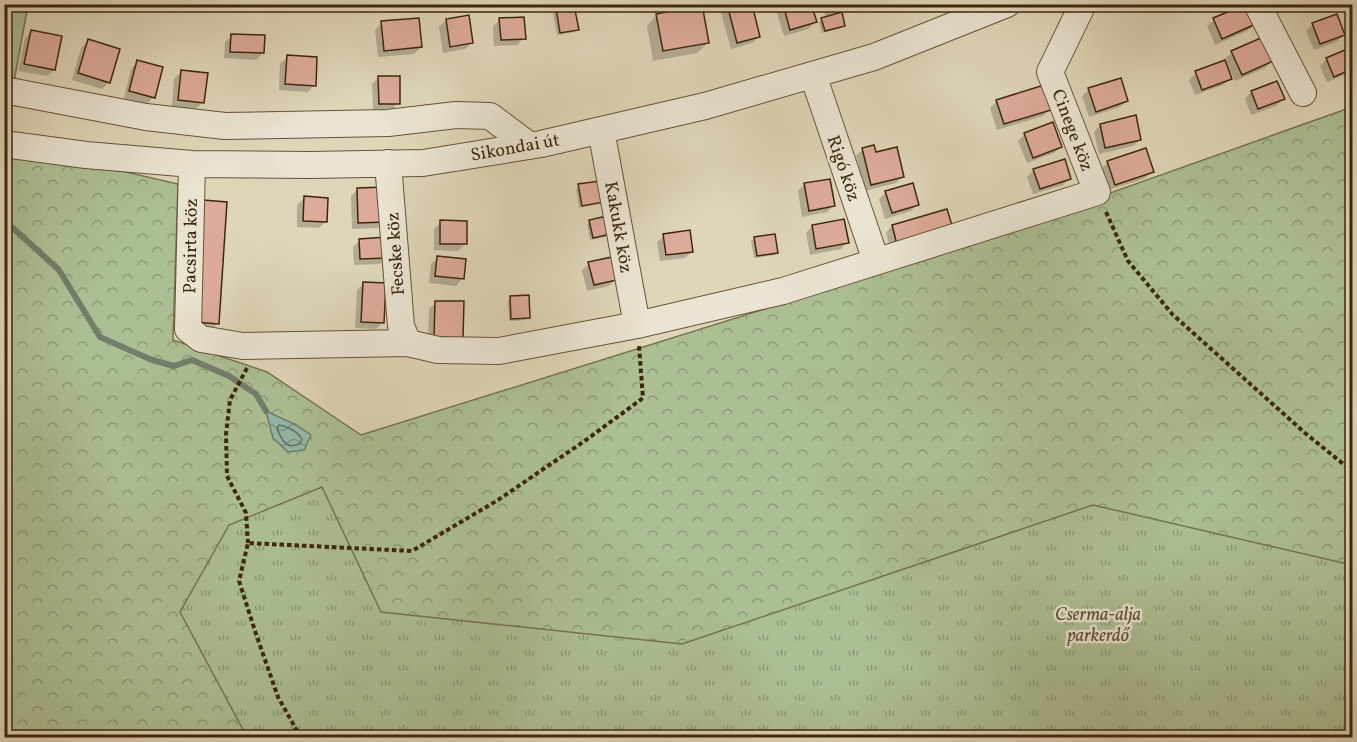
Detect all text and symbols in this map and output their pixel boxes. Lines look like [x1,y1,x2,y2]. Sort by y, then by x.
street label: Cinege köz [1045,86,1099,175]
street label: Sikondai út [469,128,562,169]
street label: Rigó köz [820,132,866,205]
street label: Kakukk köz [597,180,638,275]
street label: Pacsirta köz [178,198,205,294]
street label: Fecske köz [381,211,412,296]
park label: Cserma-alja parkerdő [1055,603,1141,649]

